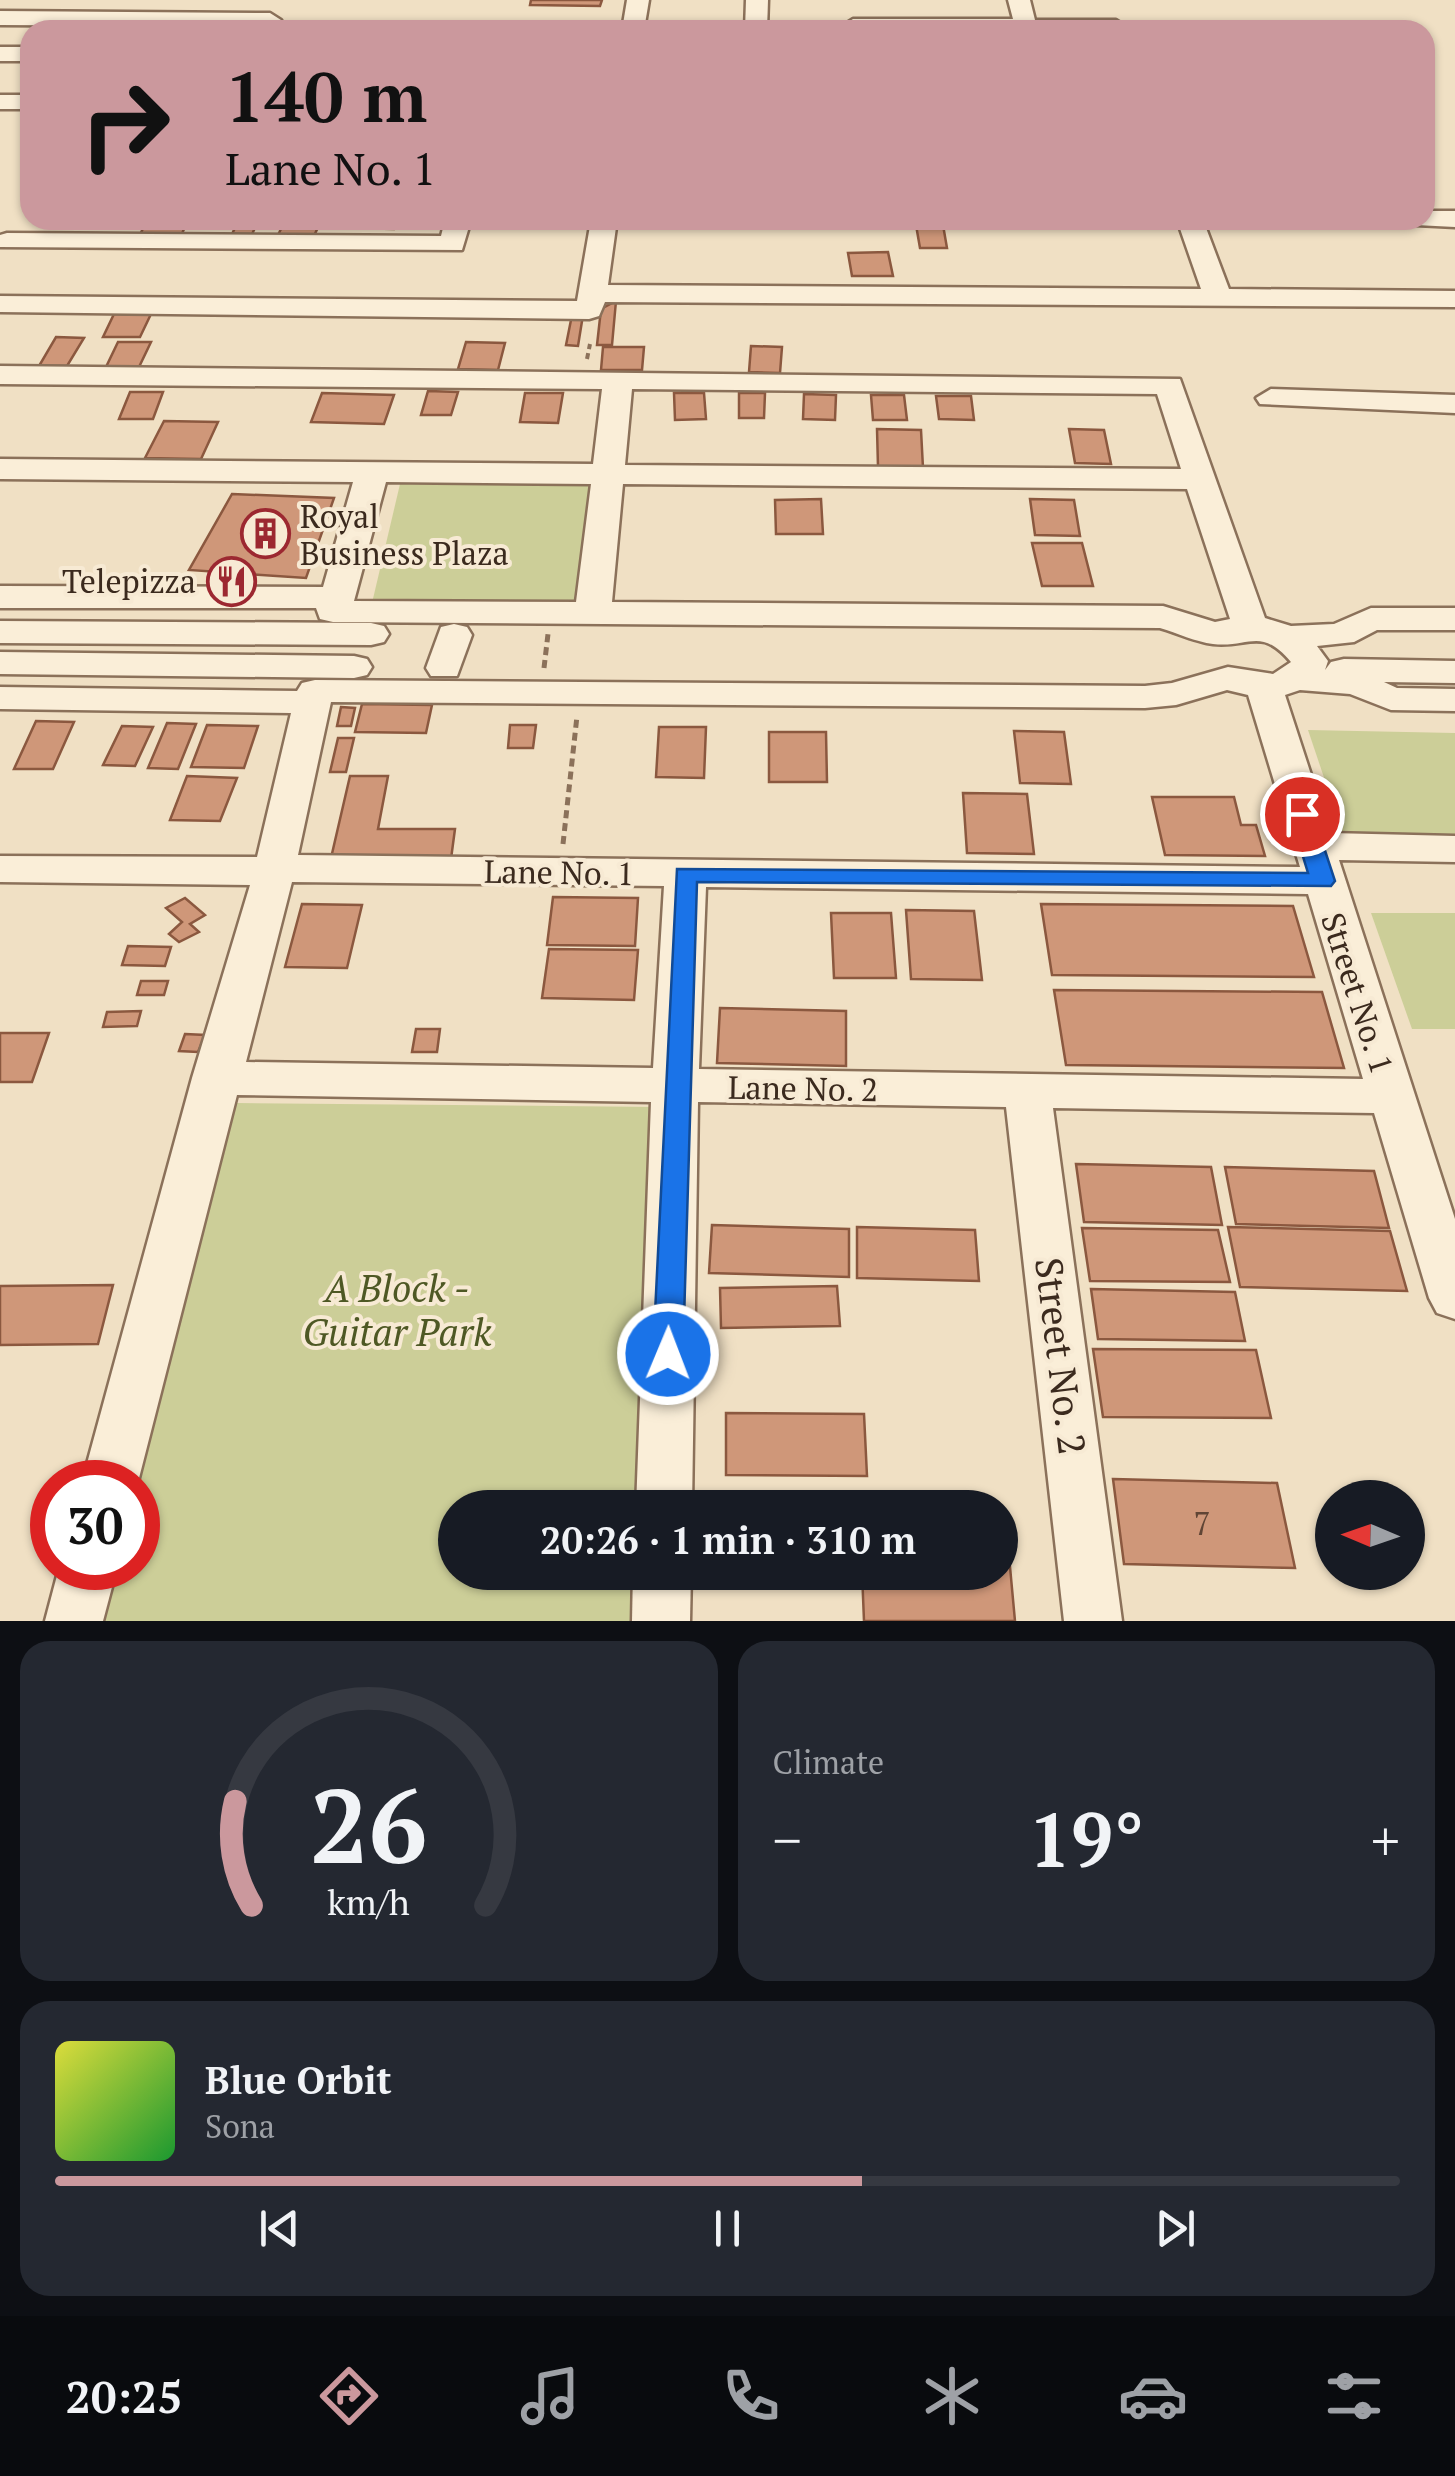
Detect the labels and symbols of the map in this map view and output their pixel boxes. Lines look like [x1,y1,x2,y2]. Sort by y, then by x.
place label: Royal Business Plaza [300,495,509,574]
building icon: Royal Business Plaza [239,508,291,560]
restaurant icon: Telepizza [205,555,257,607]
place label: Telepizza [62,560,196,602]
pin [1260,772,1345,857]
street label: Lane No. 1 [484,850,634,894]
street label: Street No. 1 [1312,907,1404,1079]
street label: Lane No. 2 [728,1066,878,1110]
street label: Street No. 2 [1024,1255,1098,1457]
park label: A Block - Guitar Park [303,1263,492,1357]
position arrow [616,1302,720,1406]
speed limit sign: 30 [30,1460,160,1590]
north arrow [1315,1480,1425,1590]
house number: 7 [1193,1502,1211,1544]

